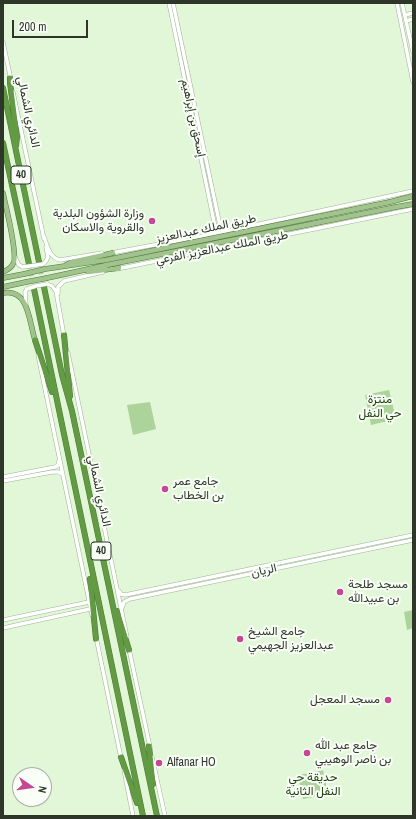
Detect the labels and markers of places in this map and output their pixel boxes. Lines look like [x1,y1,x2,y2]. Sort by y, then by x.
place label: وزارة الشؤون البلدية والقروية والاسكان [53,207,144,235]
marker: وزارة الشؤون البلدية والقروية والاسكان [147,216,157,226]
place label: جامع عمر بن الخطاب [173,475,224,503]
marker: جامع عمر بن الخطاب [160,484,170,494]
place label: مسجد طلحة بن عبيدالله [348,578,408,606]
marker: مسجد طلحة بن عبيدالله [335,587,345,597]
place label: جامع الشيخ عبدالعزيز الجهيمي [248,625,334,653]
marker: جامع الشيخ عبدالعزيز الجهيمي [235,634,245,644]
place label: مسجد المعجل [310,693,380,707]
marker: مسجد المعجل [383,695,393,705]
place label: جامع عبد الله بن ناصر الوهيبي [315,739,391,767]
marker: جامع عبد الله بن ناصر الوهيبي [302,748,312,758]
place label: Alfanar HO [167,756,216,770]
marker: Alfanar HO [154,758,164,768]

